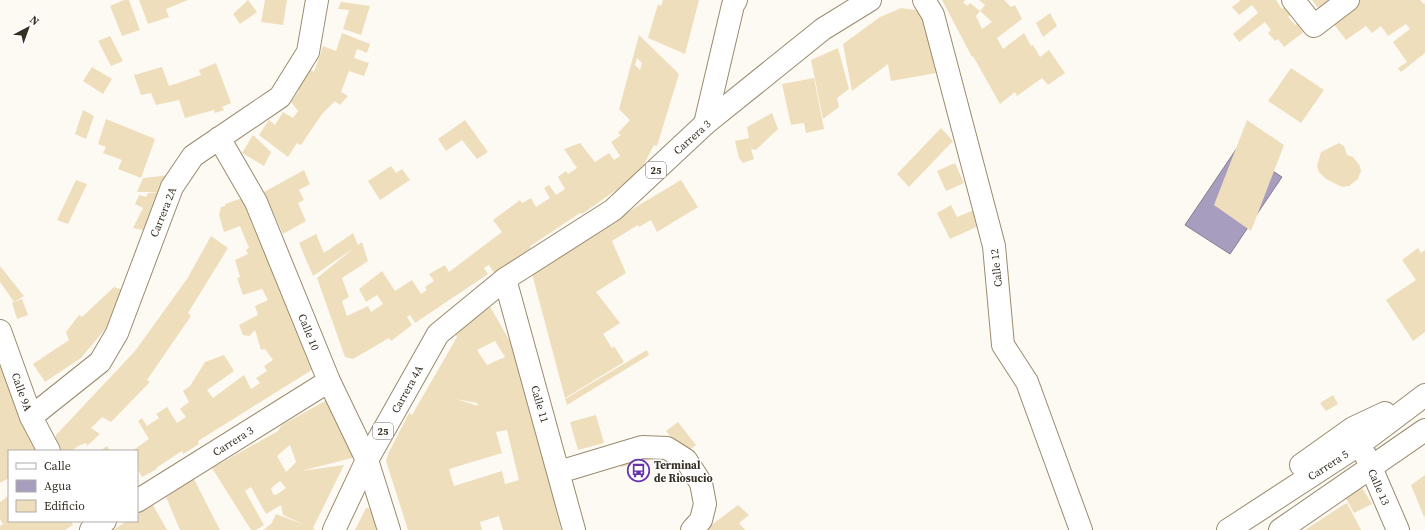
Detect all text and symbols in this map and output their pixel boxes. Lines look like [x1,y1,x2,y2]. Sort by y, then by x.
north arrow [8,8,48,48]
text: N [26,13,42,29]
street label: Carrera 3 [670,116,715,158]
road number: 25 [646,162,666,178]
street label: Carrera 2A [147,184,181,239]
street label: Calle 12 [987,248,1006,288]
street label: Calle 10 [294,312,323,353]
street label: Carrera 4A [388,362,427,416]
street label: Calle 9A [8,371,36,414]
street label: Calle 11 [527,384,552,425]
street label: Carrera 3 [210,423,257,460]
road number: 25 [373,423,393,439]
street label: Carrera 5 [1305,446,1352,484]
legend [8,450,138,522]
text: Calle [44,458,71,474]
bus stop icon: Terminal de Riosucio [625,458,651,484]
place label: Terminal de Riosucio [654,458,713,486]
street label: Calle 13 [1364,467,1393,508]
text: Agua [44,478,72,494]
text: Edificio [44,498,85,514]

